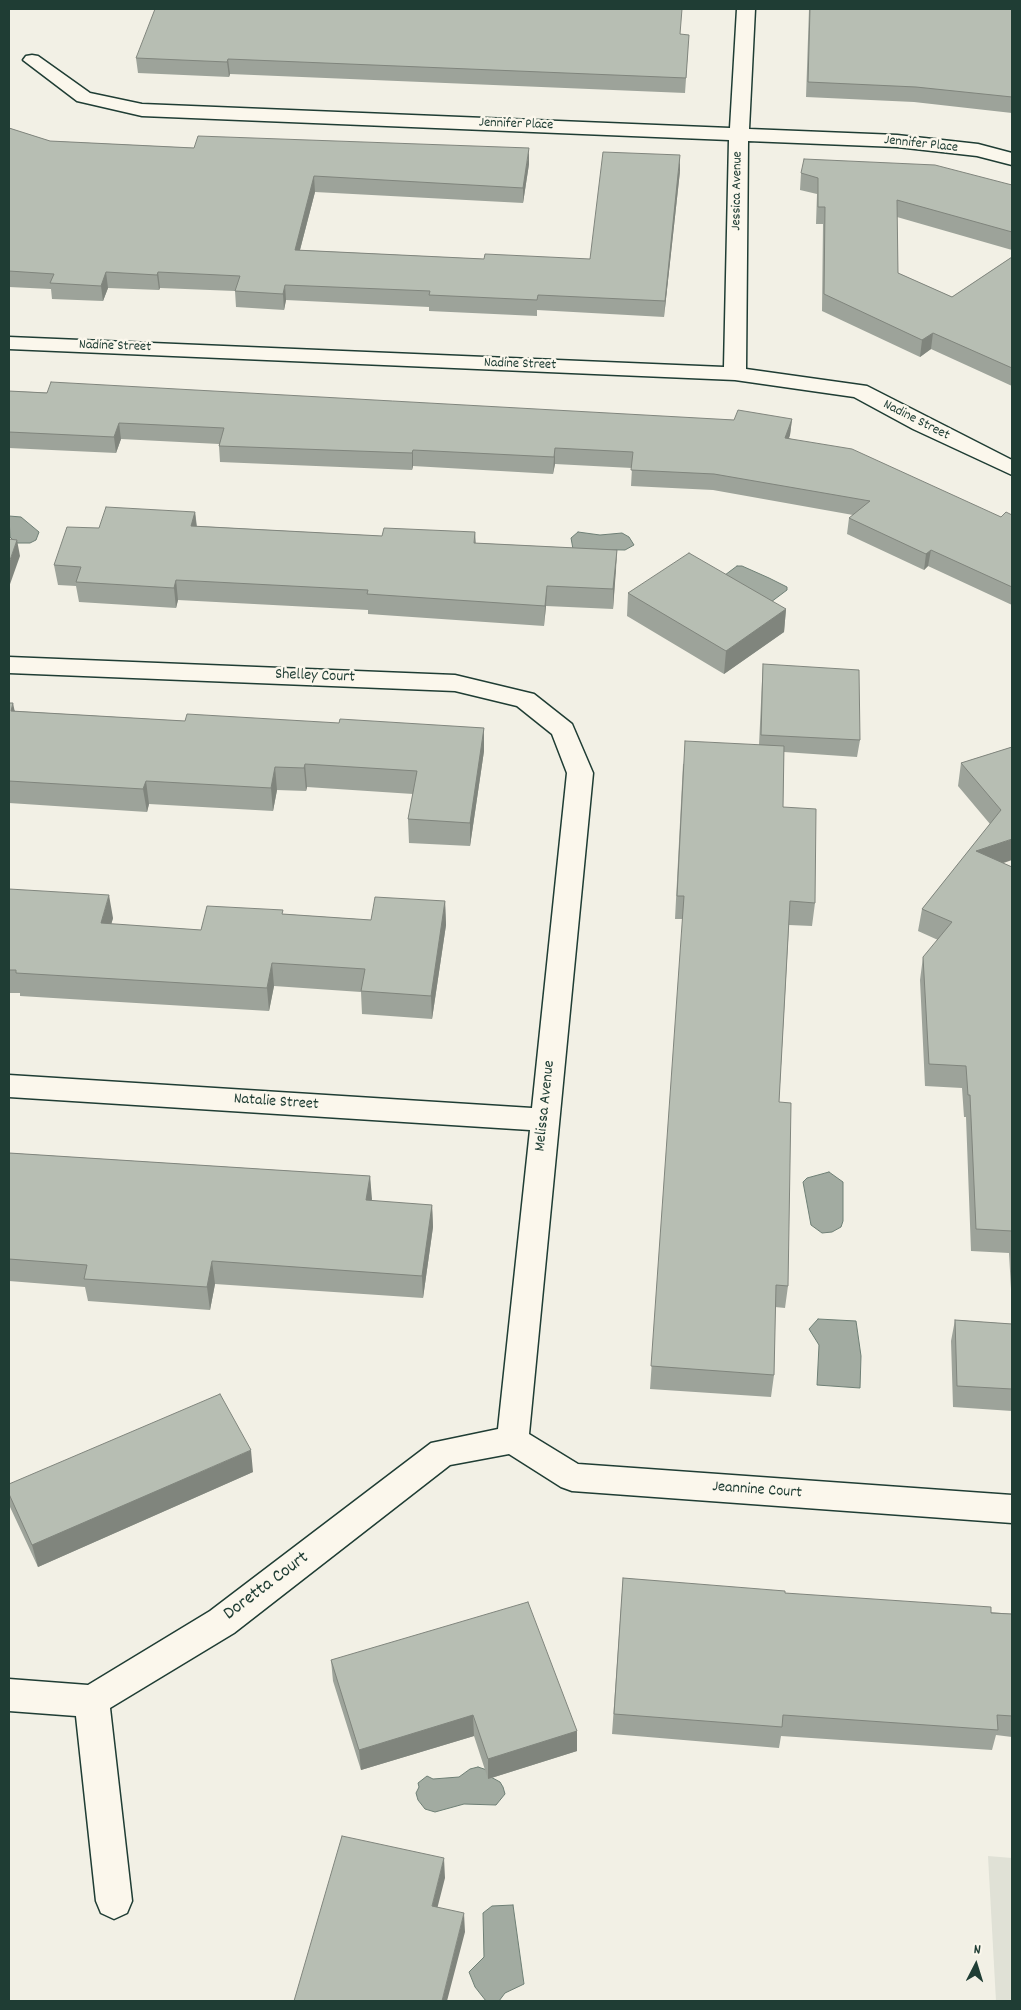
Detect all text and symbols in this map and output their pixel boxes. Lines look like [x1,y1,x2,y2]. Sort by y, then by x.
street label: Jennifer Place [479,115,553,135]
street label: Jennifer Place [883,133,959,157]
street label: Jessica Avenue [729,151,747,231]
street label: Nadine Street [78,337,152,357]
street label: Nadine Street [483,355,557,375]
street label: Nadine Street [880,397,952,445]
street label: Shelley Court [275,666,355,688]
street label: Melissa Avenue [532,1059,560,1153]
street label: Natalie Street [233,1090,319,1116]
street label: Jeannine Court [711,1478,803,1504]
street label: Doretta Court [220,1547,314,1627]
north arrow [951,1940,1001,1990]
text: N [973,1940,982,1960]

